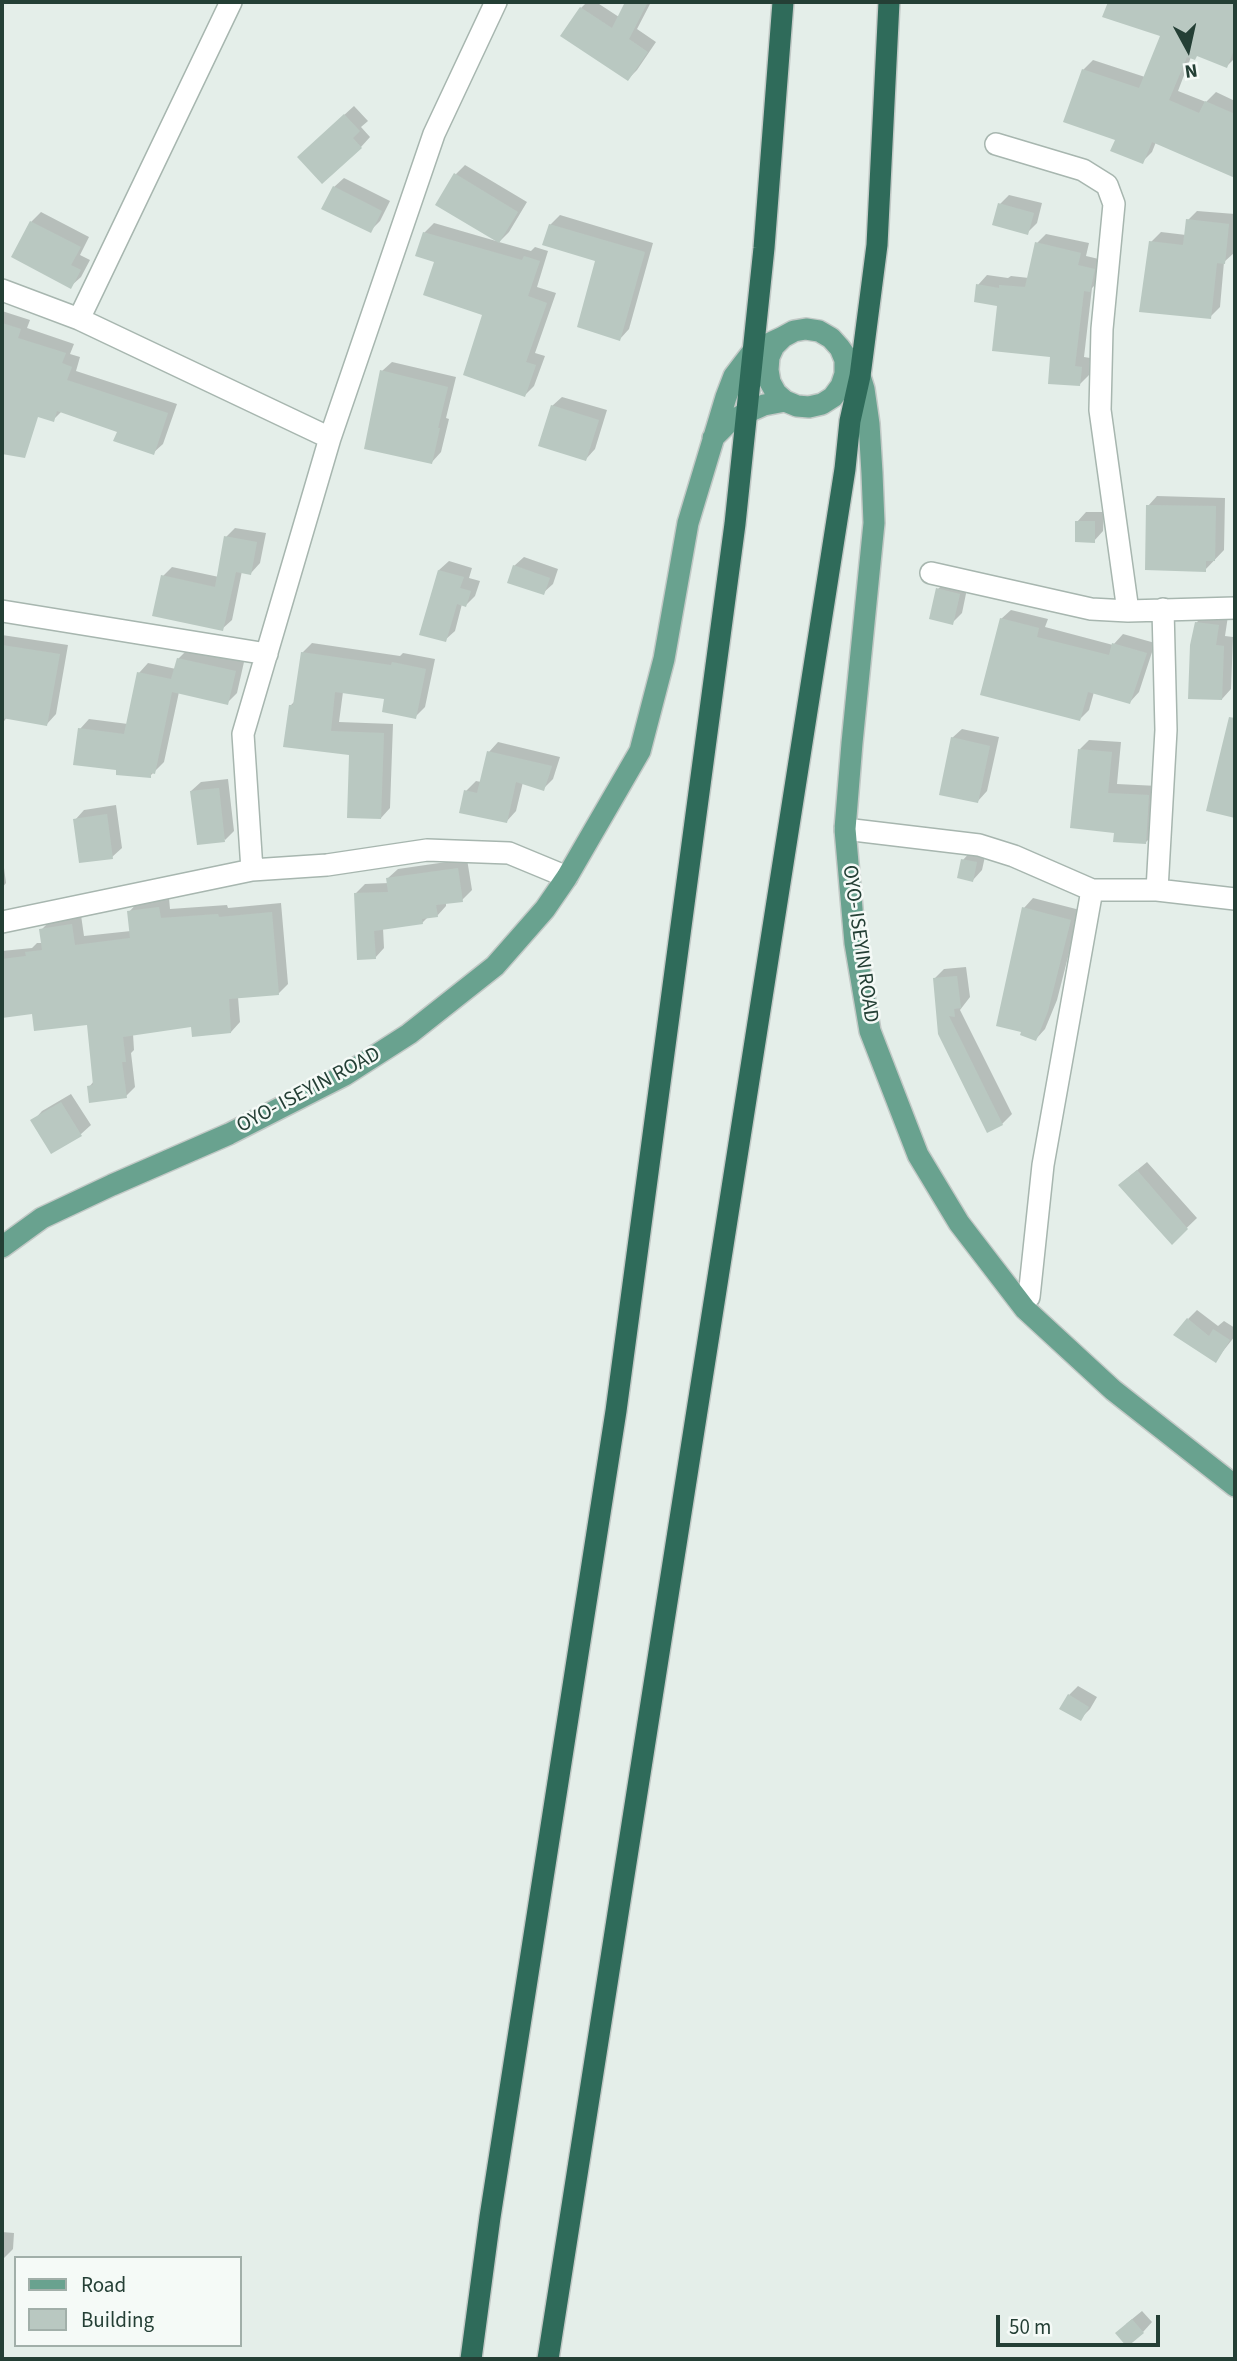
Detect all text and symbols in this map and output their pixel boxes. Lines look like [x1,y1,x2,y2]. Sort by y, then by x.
north arrow [1153,14,1223,84]
text: N [1183,56,1199,85]
street label: OYO- ISEYIN ROAD [835,864,883,1024]
street label: OYO- ISEYIN ROAD [233,1043,385,1139]
legend [14,2256,242,2347]
text: Road [81,2270,126,2300]
scale bar [999,2302,1164,2346]
text: Building [81,2305,154,2335]
text: 50 m [1009,2312,1051,2342]

